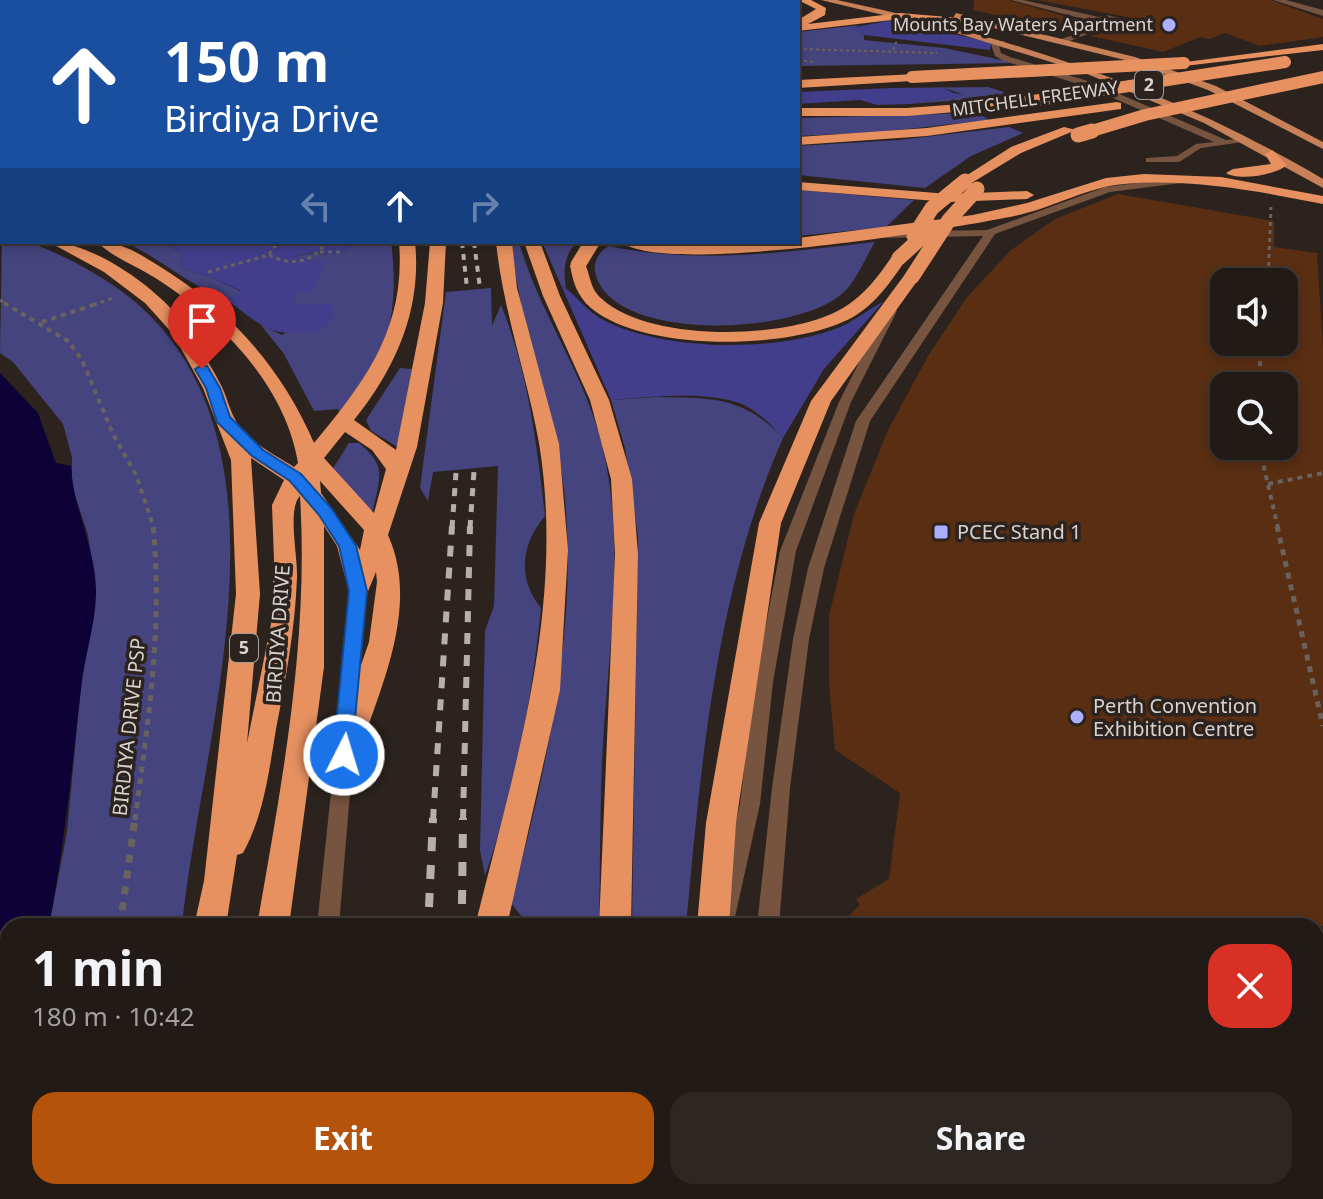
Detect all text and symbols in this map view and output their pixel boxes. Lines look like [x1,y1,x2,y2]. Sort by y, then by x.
place label: Mounts Bay Waters Apartment [893,12,1153,36]
marker: Mounts Bay Waters Apartment [1160,16,1178,34]
text: 150 m [164,22,329,98]
icon: ahead [32,32,136,136]
road number: 2 [1135,71,1163,99]
street label: MITCHELL FREEWAY [950,74,1120,122]
text: Birdiya Drive [164,94,379,143]
icon: left [294,184,338,228]
icon: ahead [378,184,422,228]
icon: right [462,184,506,228]
map controls [1210,268,1298,460]
button: sound [1210,268,1298,356]
pin [168,287,236,369]
icon: arrive [180,299,224,343]
button: search [1210,372,1298,460]
place label: PCEC Stand 1 [957,518,1081,545]
marker: PCEC Stand 1 [932,523,950,541]
street label: BIRDIYA DRIVE [259,564,296,704]
road number: 5 [230,634,258,662]
street label: BIRDIYA DRIVE PSP [106,637,151,817]
place label: Perth Convention Exhibition Centre [1093,692,1257,742]
marker: Perth Convention Exhibition Centre [1068,708,1086,726]
position arrow [302,713,386,797]
text: 1 min [32,935,164,1000]
button: close [1208,944,1292,1028]
text: 180 m · 10:42 [32,998,195,1034]
button: Exit [32,1092,654,1184]
button: Share [670,1092,1292,1184]

